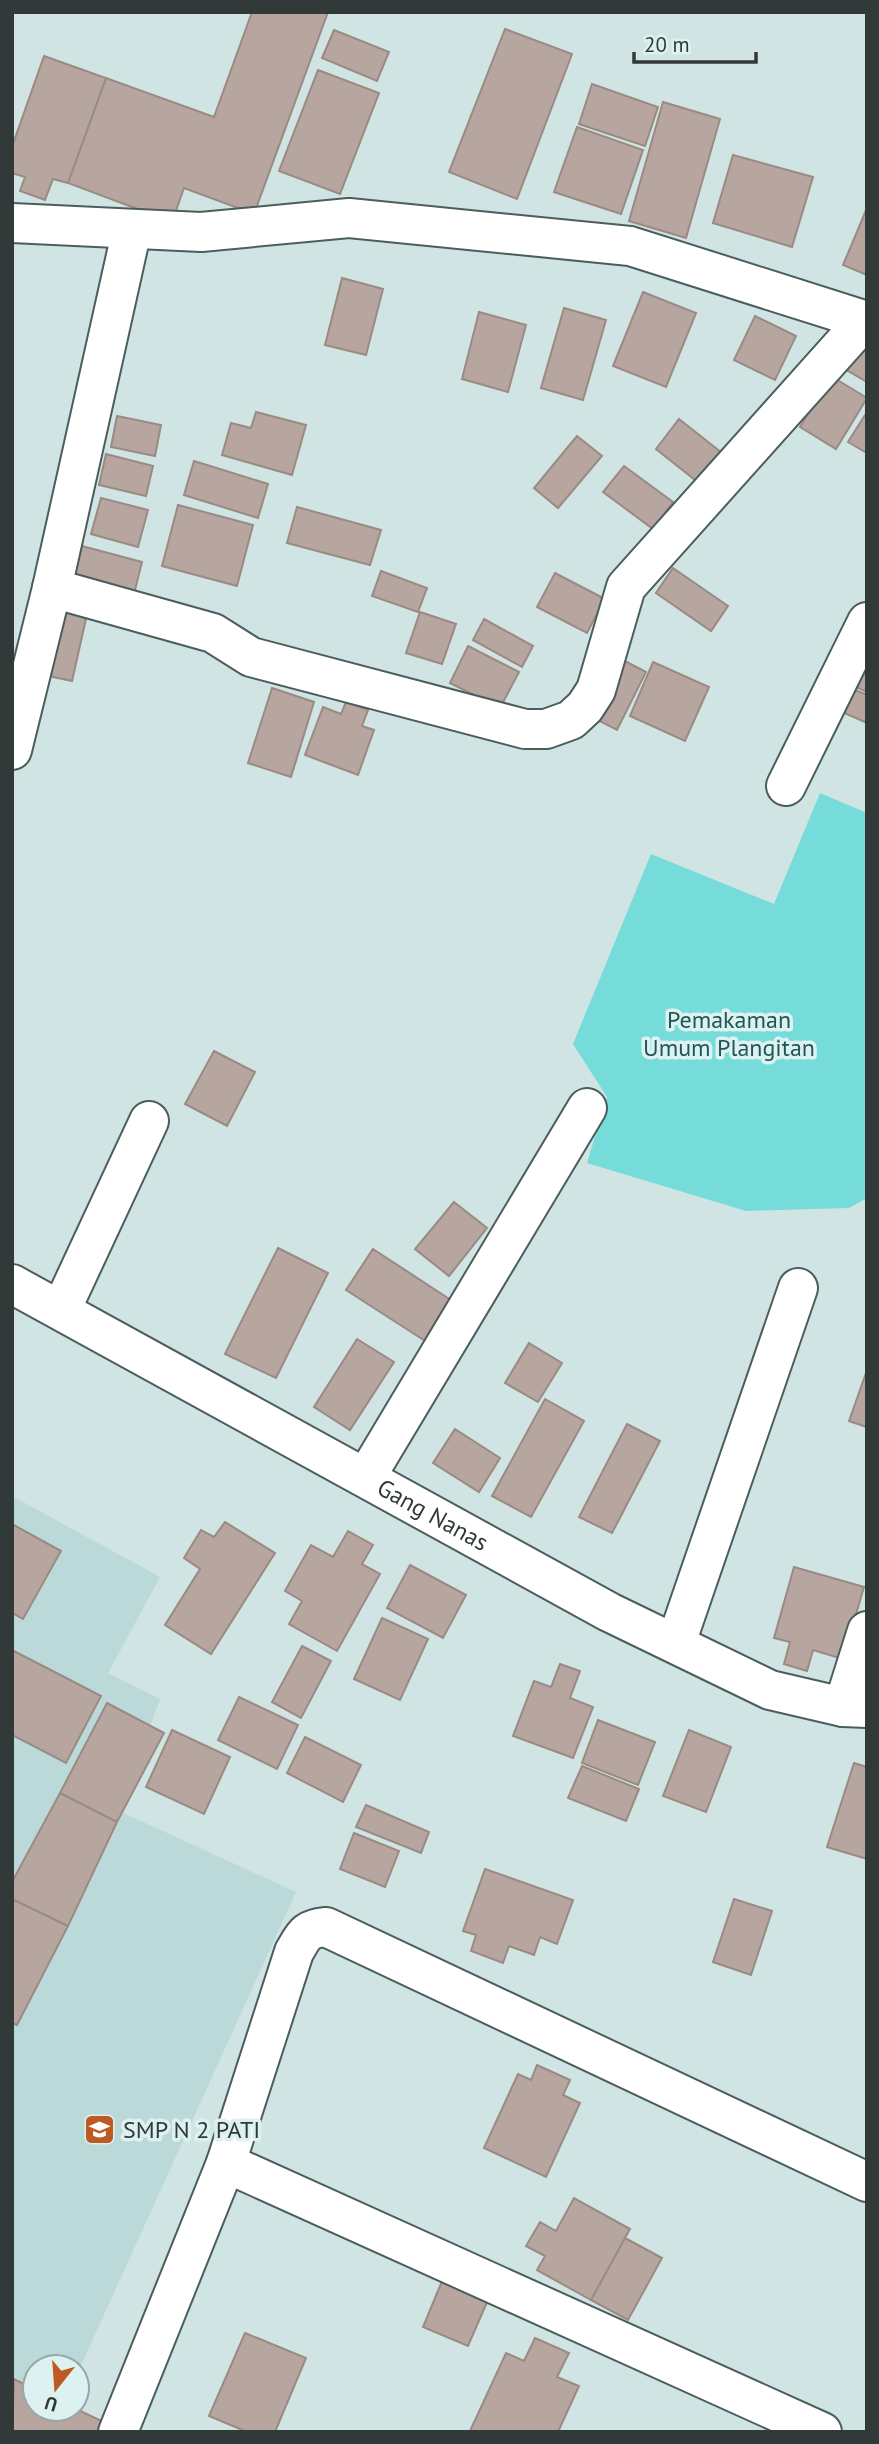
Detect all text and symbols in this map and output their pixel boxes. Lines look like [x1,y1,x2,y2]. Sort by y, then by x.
scale bar [634,21,756,65]
text: 20 m [644,31,690,58]
park label: Pemakaman Umum Plangitan [643,1004,815,1063]
street label: Gang Nanas [372,1472,494,1558]
school or university icon: SMP N 2 PATI [83,2113,117,2147]
place label: SMP N 2 PATI [123,2114,260,2145]
north arrow [21,2353,91,2423]
text: U [42,2391,60,2417]

